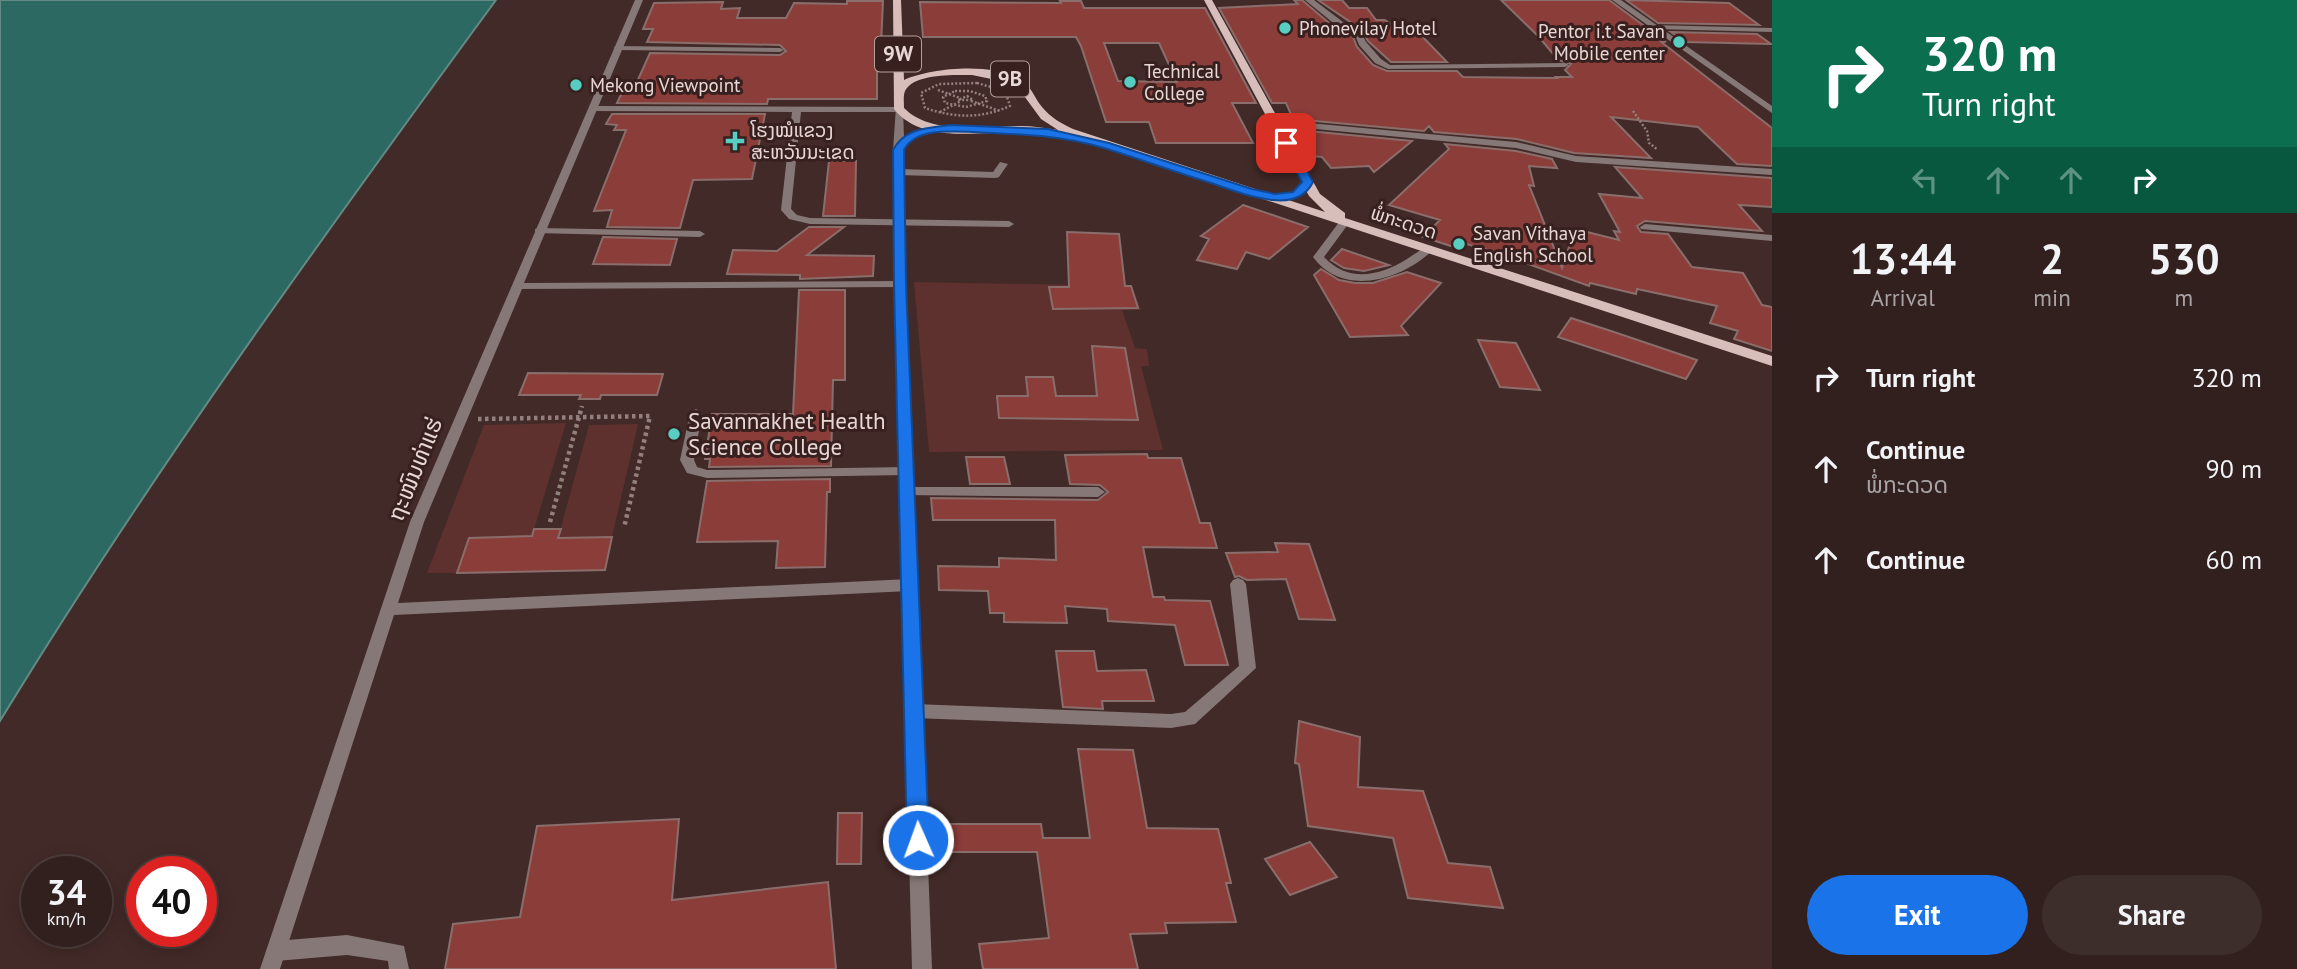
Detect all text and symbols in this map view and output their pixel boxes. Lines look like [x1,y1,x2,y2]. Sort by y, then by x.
place label: Phonevilay Hotel [1299,16,1437,40]
place label: Pentor i.t Savan Mobile center [1538,19,1666,65]
marker: Phonevilay Hotel [1277,20,1293,36]
text: 320 m [1922,21,2057,85]
icon: right [1807,28,1898,119]
marker: Pentor i.t Savan Mobile center [1671,34,1687,50]
road number: 9W [875,36,921,72]
place label: Technical College [1144,59,1220,105]
road number: 9B [991,62,1029,96]
place label: Mekong Viewpoint [590,73,741,97]
marker: Technical College [1122,74,1138,90]
marker: Mekong Viewpoint [568,77,584,93]
text: Turn right [1922,83,2056,125]
pin [1256,113,1316,173]
place label: ໂຮງໝໍແຂວງ ສະຫວັນນະເຂດ [750,118,855,164]
icon: arrive [1267,124,1305,162]
marker: ໂຮງໝໍແຂວງ ສະຫວັນນະເຂດ [725,131,745,151]
icon: left [1906,161,1944,199]
icon: ahead [1979,161,2017,199]
icon: ahead [2052,161,2090,199]
icon: right [2125,161,2163,199]
street label: ພໍ່ກະດວດ [1368,199,1440,244]
place label: Savan Vithaya English School [1473,221,1593,267]
text: 13:44 [1849,231,1956,286]
text: 2 [2040,231,2064,286]
text: 530 [2148,231,2220,286]
marker: Savan Vithaya English School [1451,236,1467,252]
text: Arrival [1870,283,1935,312]
text: min [2033,283,2071,312]
text: m [2175,283,2193,312]
icon: right [1807,359,1845,397]
text: Turn right [1866,361,1975,394]
text: 320 m [2191,361,2262,394]
place label: Savannakhet Health Science College [688,406,886,461]
street label: ຖະໜົນທ່າແຮ່ [381,413,448,525]
marker: Savannakhet Health Science College [666,426,682,442]
text: Continue [1866,433,1965,466]
icon: ahead [1807,450,1845,488]
text: 90 m [2206,452,2262,485]
text: ພໍ່ກະດວດ [1866,470,1948,499]
icon: ahead [1807,541,1845,579]
text: Continue [1866,543,1965,576]
text: 60 m [2206,543,2262,576]
position arrow [881,803,955,877]
speed limit sign: 40 [126,856,217,947]
text: 34 [47,869,86,915]
button: Exit [1807,875,2028,955]
button: Share [2042,875,2262,955]
text: km/h [47,907,86,930]

